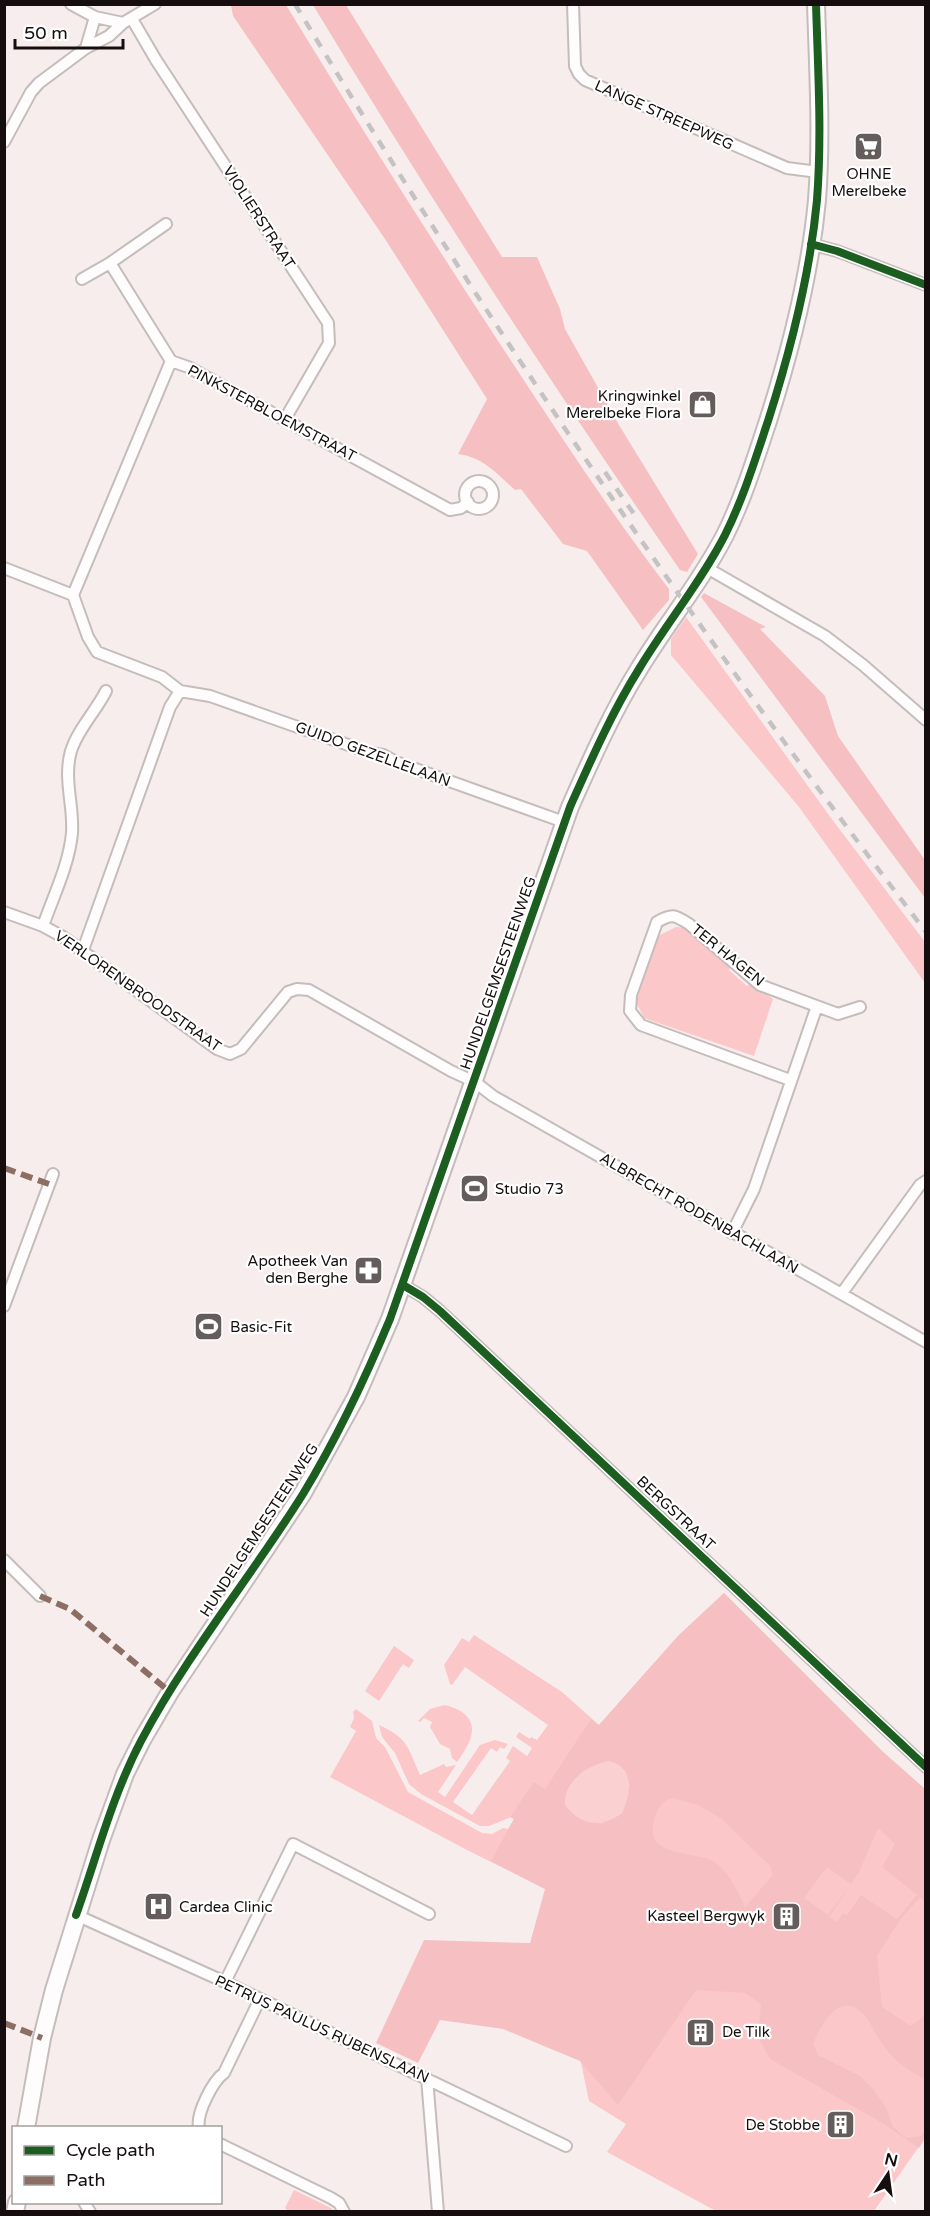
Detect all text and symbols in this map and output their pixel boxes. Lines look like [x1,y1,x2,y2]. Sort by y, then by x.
scale bar [15,12,123,50]
text: 50 m [24,22,68,44]
street label: LANGE STREEPWEG [592,76,736,154]
supermarket icon: OHNE Merelbeke [853,131,885,163]
street label: VIOLIERSTRAAT [219,162,299,272]
place label: OHNE Merelbeke [831,165,907,200]
street label: PINKSTERBLOEMSTRAAT [185,361,359,465]
place label: Kringwinkel Merelbeke Flora [566,387,681,422]
shop icon: Kringwinkel Merelbeke Flora [686,389,718,421]
street label: GUIDO GEZELLELAAN [293,718,453,790]
street label: HUNDELGEMSESTEENWEG [456,874,540,1072]
street label: TER HAGEN [688,920,768,990]
street label: VERLORENBROODSTRAAT [51,926,225,1056]
street label: ALBRECHT RODENBACHLAAN [596,1149,802,1277]
sports icon: Studio 73 [458,1173,490,1205]
place label: Studio 73 [495,1180,564,1198]
place label: Apotheek Van den Berghe [247,1252,348,1287]
pharmacy icon: Apotheek Van den Berghe [353,1254,385,1286]
sports icon: Basic-Fit [193,1311,225,1343]
place label: Basic-Fit [230,1318,292,1336]
street label: HUNDELGEMSESTEENWEG [196,1440,322,1620]
street label: BERGSTRAAT [633,1472,719,1554]
hospital icon: Cardea Clinic [142,1891,174,1923]
place label: Cardea Clinic [179,1898,272,1916]
building icon: Kasteel Bergwyk [770,1900,802,1932]
place label: Kasteel Bergwyk [647,1907,765,1925]
street label: PETRUS PAULUS RUBENSLAAN [212,1971,432,2087]
building icon: De Tilk [685,2016,717,2048]
place label: De Tilk [722,2023,770,2041]
building icon: De Stobbe [825,2109,857,2141]
place label: De Stobbe [746,2116,820,2134]
legend [12,2126,222,2204]
text: Cycle path [66,2139,155,2161]
north arrow [858,2144,918,2204]
text: N [883,2149,900,2172]
text: Path [66,2169,105,2191]

